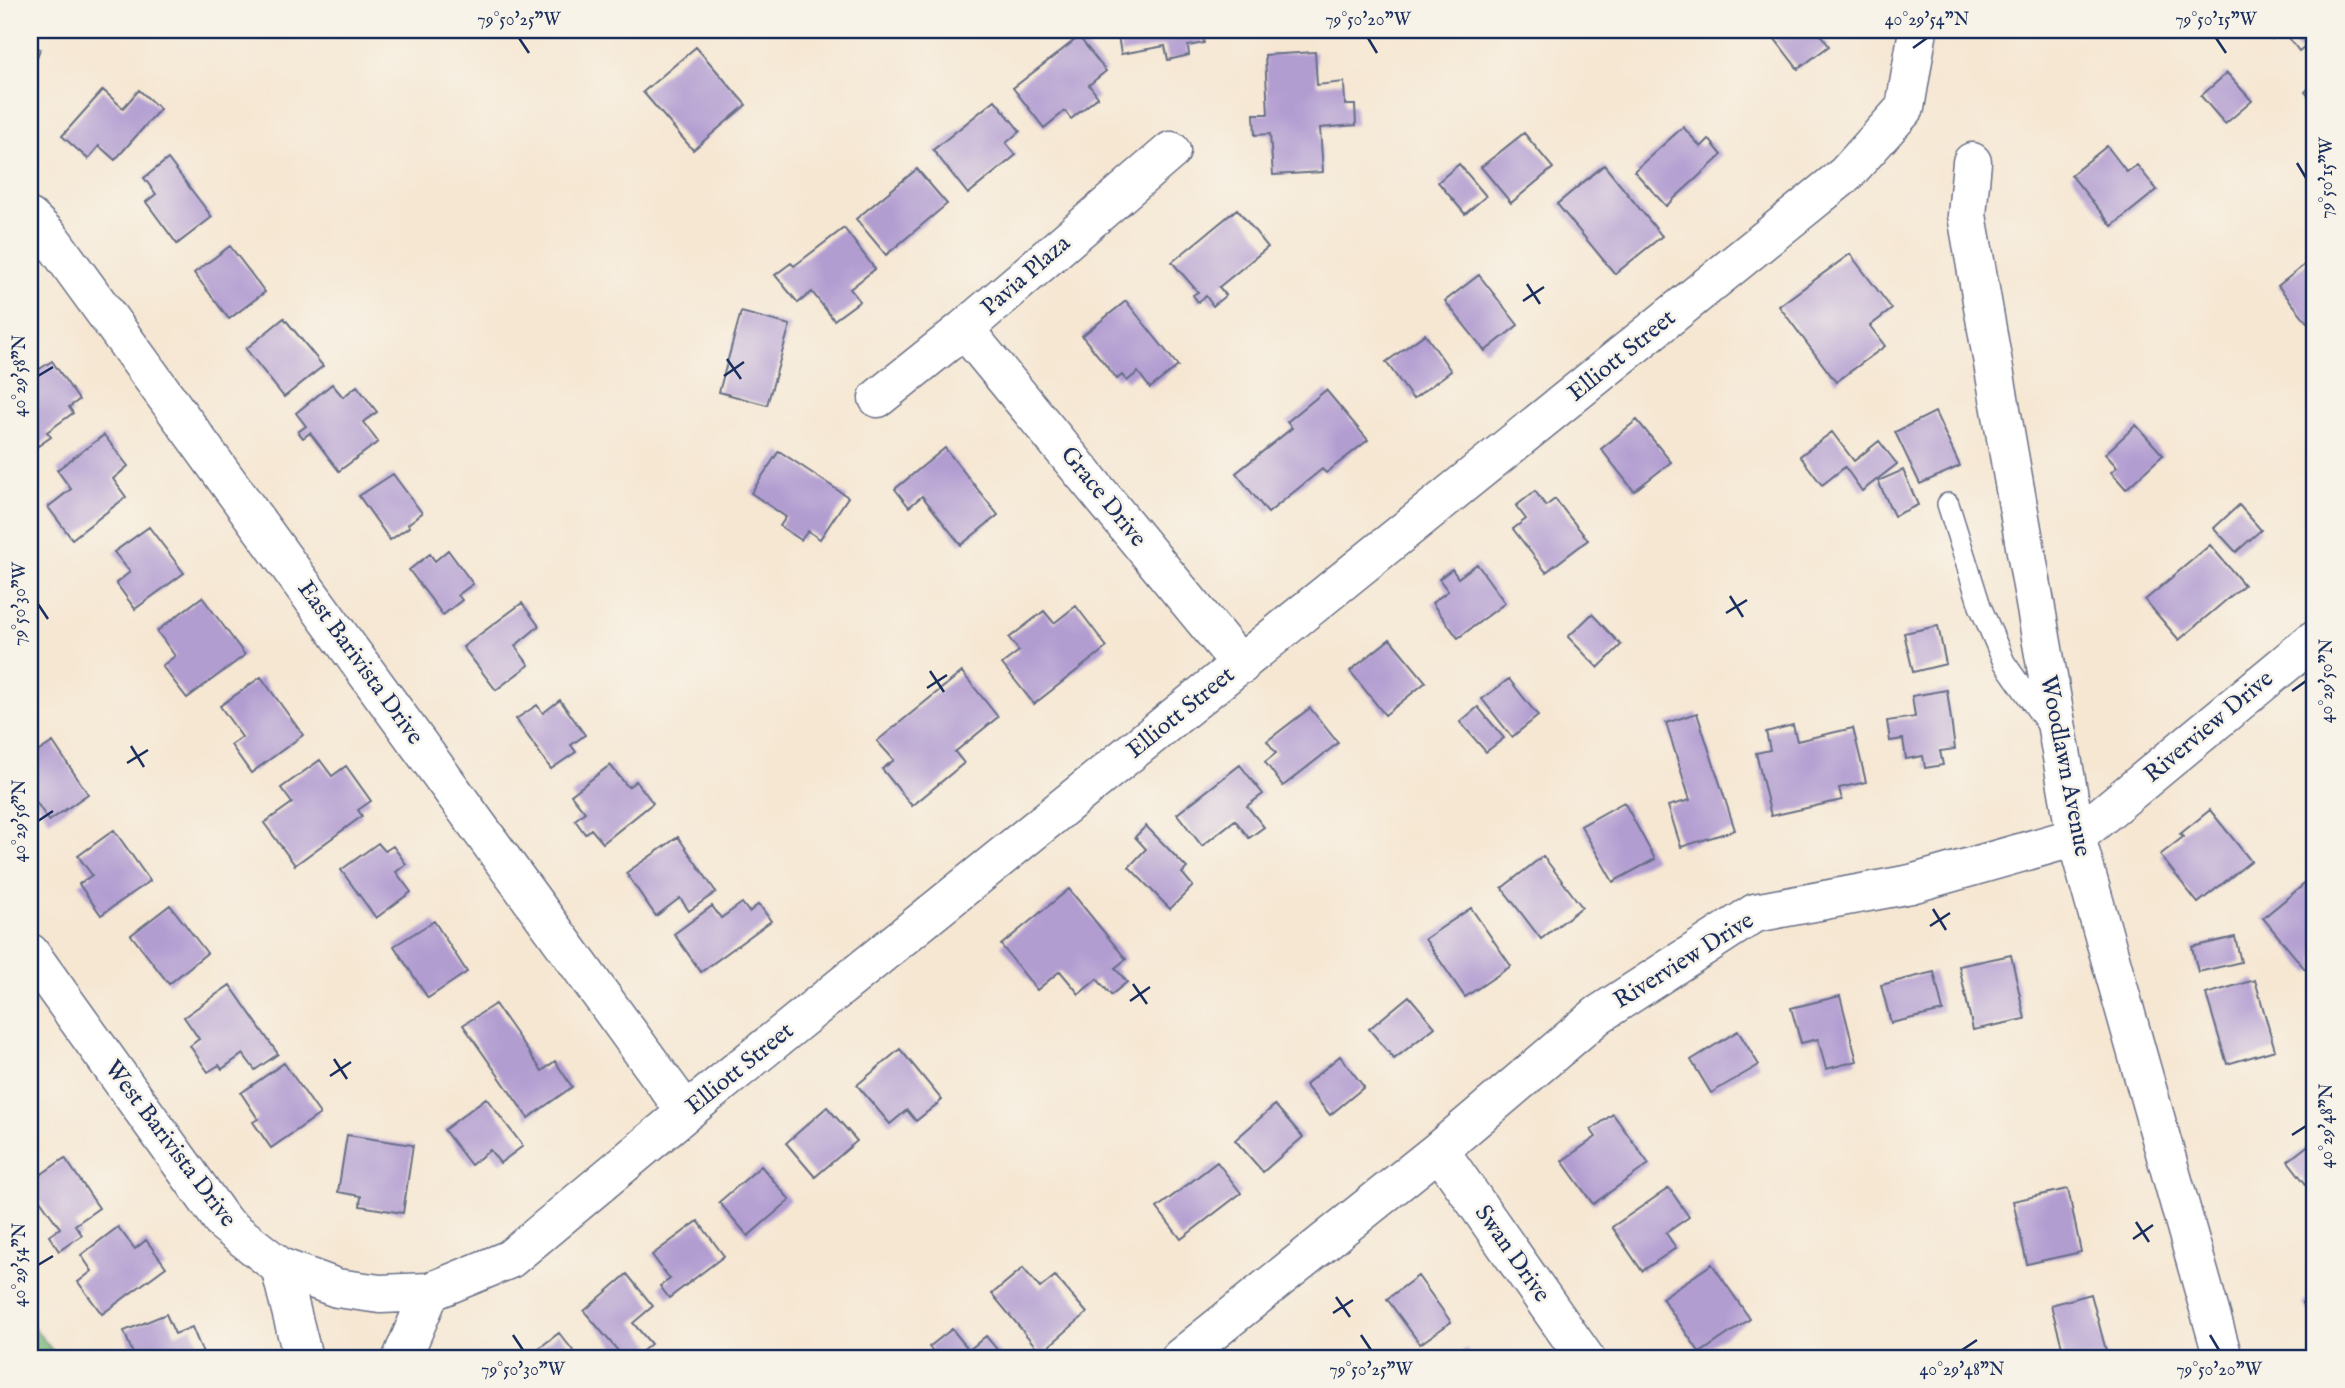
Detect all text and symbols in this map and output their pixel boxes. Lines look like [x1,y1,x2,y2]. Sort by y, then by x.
text: 79°50'25"W [477,9,561,32]
text: 79°50'20"W [1325,9,1412,32]
text: 40°29'54"N [1885,9,1970,32]
text: 79°50'15"W [2175,9,2258,32]
text: 79°50'15"W [2316,136,2339,219]
street label: Pavia Plaza [975,228,1078,323]
street label: Elliott Street [1562,303,1682,409]
text: 40°29'58"N [9,334,32,417]
street label: Grace Drive [1053,440,1153,554]
text: 79°50'30"W [9,561,32,646]
street label: East Barivista Drive [290,575,430,751]
text: 40°29'50"N [2316,638,2339,723]
street label: Elliott Street [1121,660,1241,766]
street label: Riverview Drive [2138,664,2280,790]
street label: Woodlawn Avenue [2032,673,2098,859]
text: 40°29'56"N [9,779,32,863]
street label: Riverview Drive [1608,906,1760,1016]
street label: Elliott Street [680,1016,800,1122]
street label: West Barivista Drive [97,1054,243,1234]
text: 40°29'48"N [2316,1083,2339,1169]
street label: Swan Drive [1467,1199,1557,1309]
text: 40°29'54"N [9,1222,32,1307]
text: 79°50'30"W [481,1359,566,1382]
text: 79°50'25"W [1329,1359,1413,1382]
text: 40°29'48"N [1919,1359,2005,1382]
text: 79°50'20"W [2176,1359,2263,1382]

